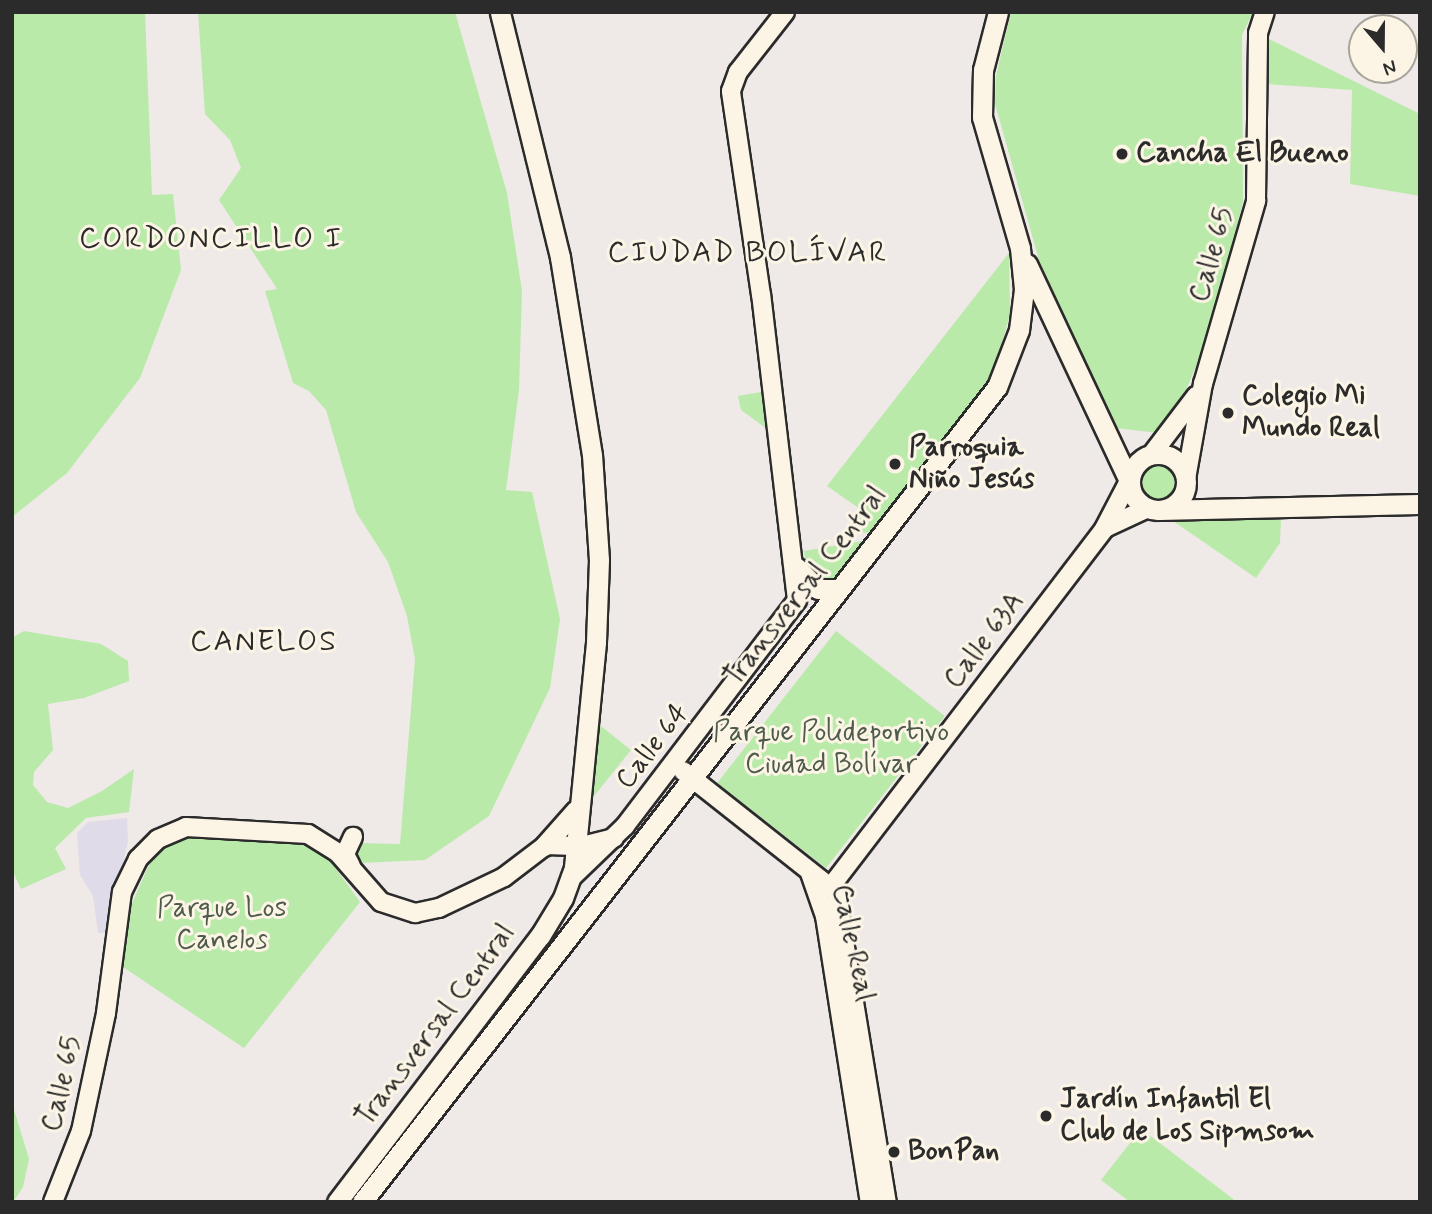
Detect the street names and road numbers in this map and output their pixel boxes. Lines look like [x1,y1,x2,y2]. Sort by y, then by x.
street label: Calle 65 [1183,204,1243,306]
street label: Transversal Central [716,478,896,696]
street label: Calle 63A [938,586,1032,696]
street label: Calle 64 [609,698,697,796]
street label: Calle Real [823,882,881,1004]
street label: Transversal Central [347,916,525,1136]
street label: Calle 65 [36,1033,90,1135]

